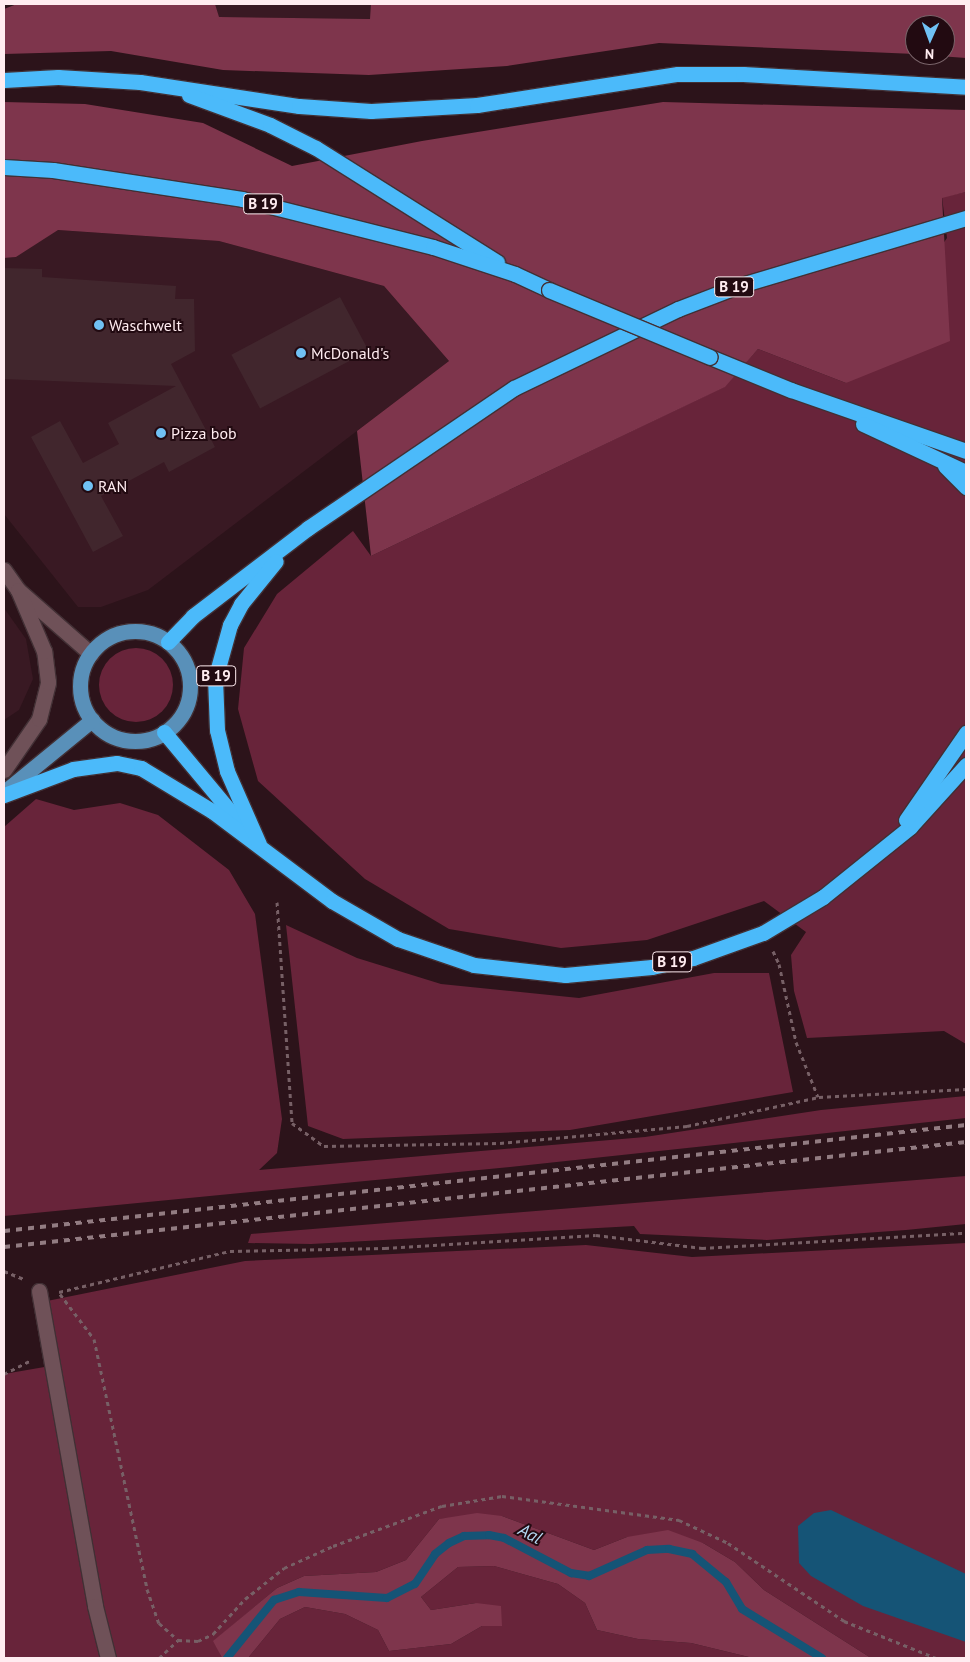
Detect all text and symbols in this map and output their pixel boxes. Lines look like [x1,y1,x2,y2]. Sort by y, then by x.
north arrow [905,15,955,65]
text: N [925,45,934,63]
road number: B 19 [243,192,283,216]
road number: B 19 [714,274,754,300]
place label: Waschwelt [109,315,182,335]
marker: Waschwelt [93,319,105,331]
place label: McDonald's [311,343,389,363]
marker: McDonald's [295,347,307,359]
place label: Pizza bob [171,423,237,443]
marker: Pizza bob [155,427,167,439]
place label: RAN [98,476,127,496]
marker: RAN [82,480,94,492]
road number: B 19 [196,664,236,688]
road number: B 19 [652,950,692,974]
water label: Aal [515,1519,545,1549]

